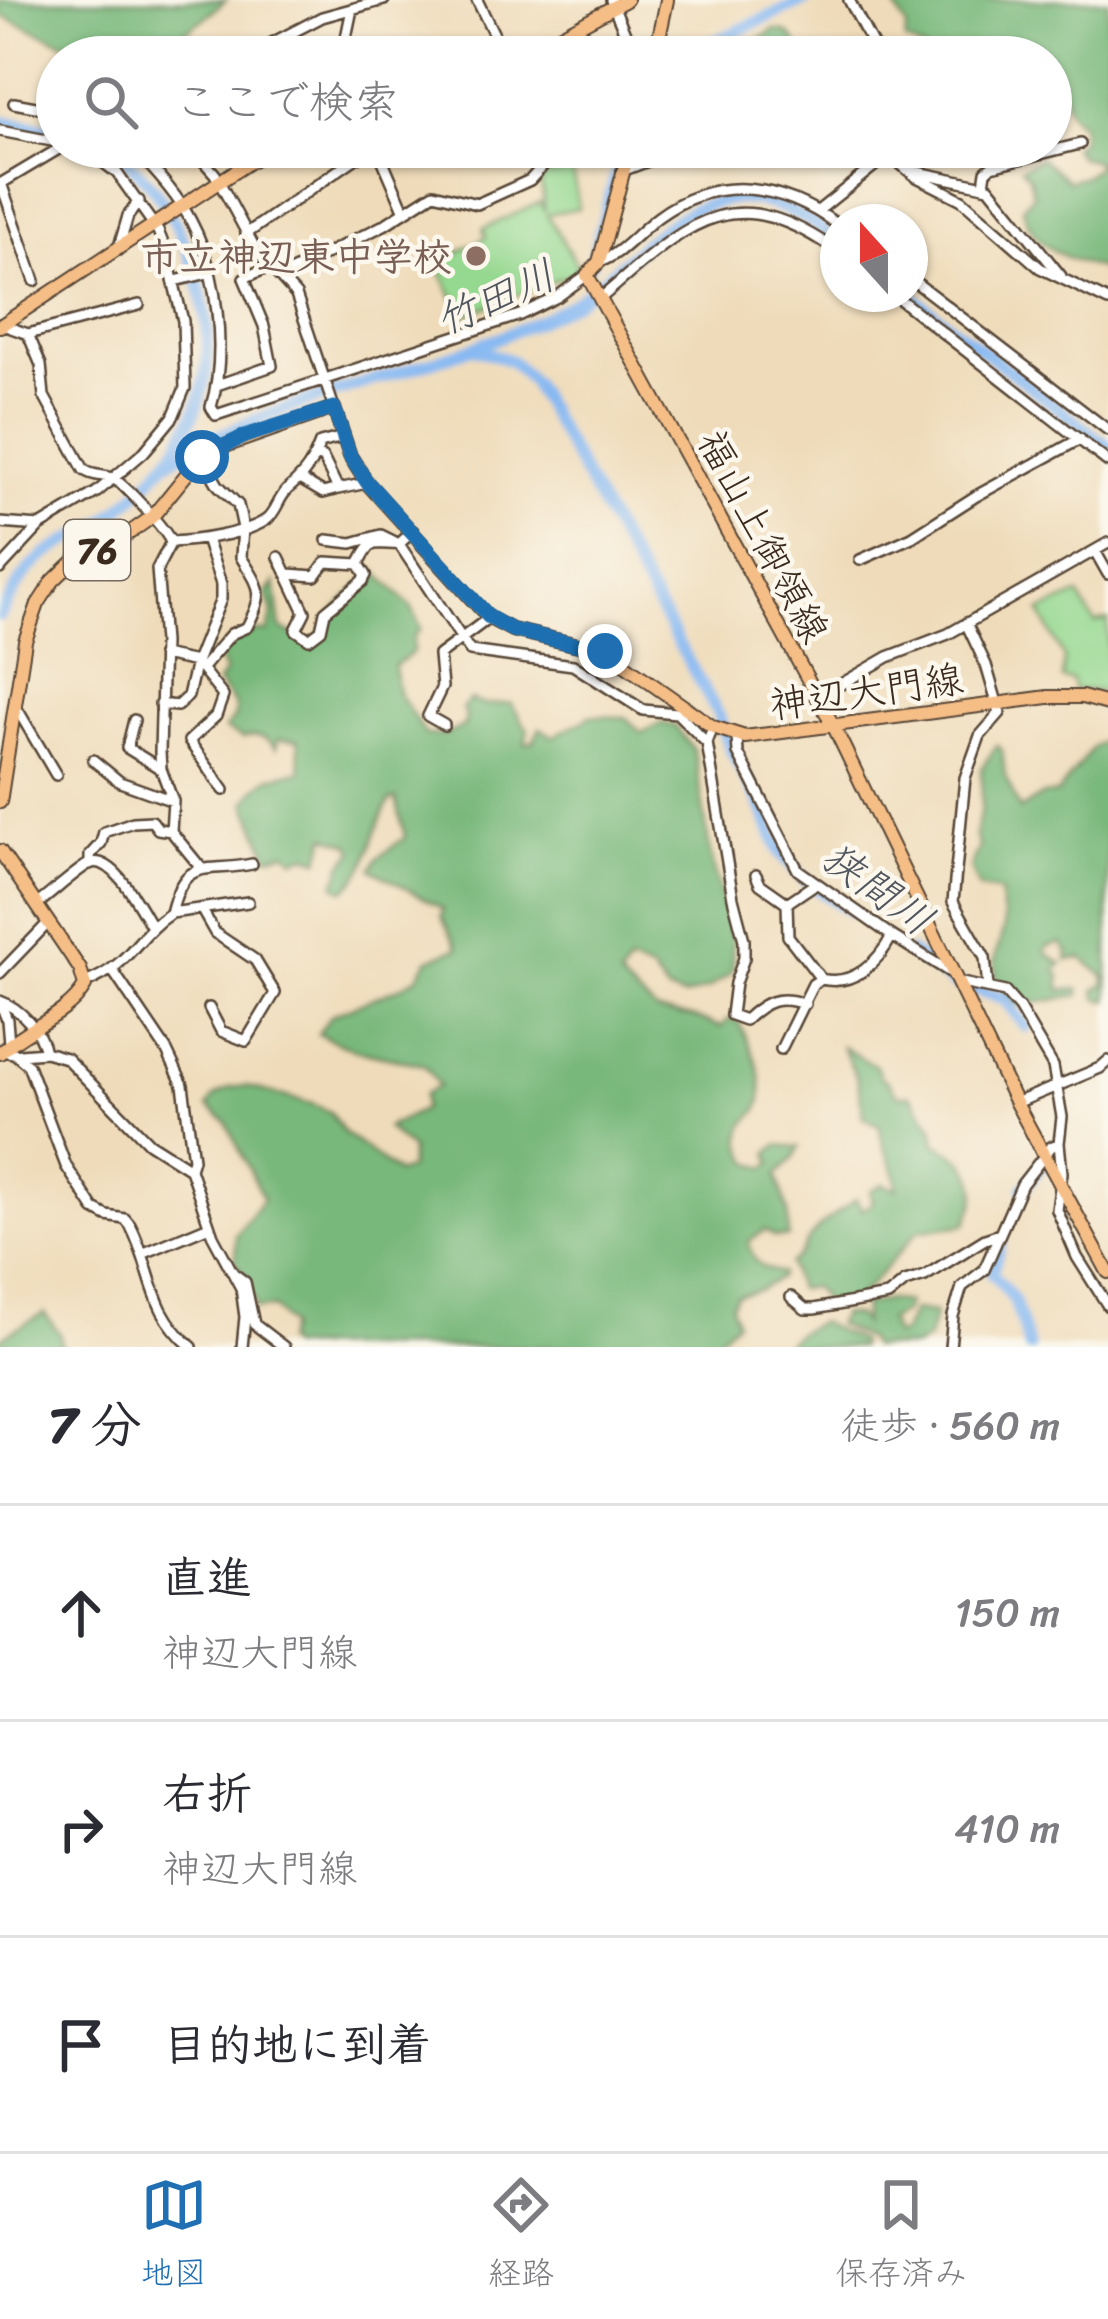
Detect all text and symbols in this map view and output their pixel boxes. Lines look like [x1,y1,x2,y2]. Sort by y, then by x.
search box [36,36,1072,168]
text: ここで検索 [174,62,399,142]
icon: search [78,69,144,135]
north arrow [820,204,928,312]
place label: 市立神辺東中学校 [140,222,452,291]
water label: 竹田川 [423,238,568,357]
marker: 市立神辺東中学校 [463,243,489,269]
street label: 福山上御領線 [678,417,849,656]
route start [175,430,229,484]
road number: 76 [64,520,130,580]
route end [578,624,632,678]
street label: 神辺大門線 [765,644,967,739]
water label: 狭間川 [805,822,950,956]
text: 7 分 [48,1380,141,1470]
text: 徒歩 · 560 m [841,1391,1060,1460]
text: 直進 [162,1538,252,1618]
text: 150 m [955,1578,1060,1647]
icon: ahead [48,1580,114,1646]
text: 神辺大門線 [162,1618,357,1687]
text: 右折 [162,1754,252,1834]
text: 410 m [954,1794,1060,1863]
icon: right [48,1796,114,1862]
text: 神辺大門線 [162,1834,357,1903]
text: 目的地に到着 [162,2005,432,2085]
icon: arrive [48,2012,114,2078]
tab: 地図 [141,2172,207,2302]
tab: 経路 [488,2172,554,2302]
tab: 保存済み [835,2172,967,2302]

